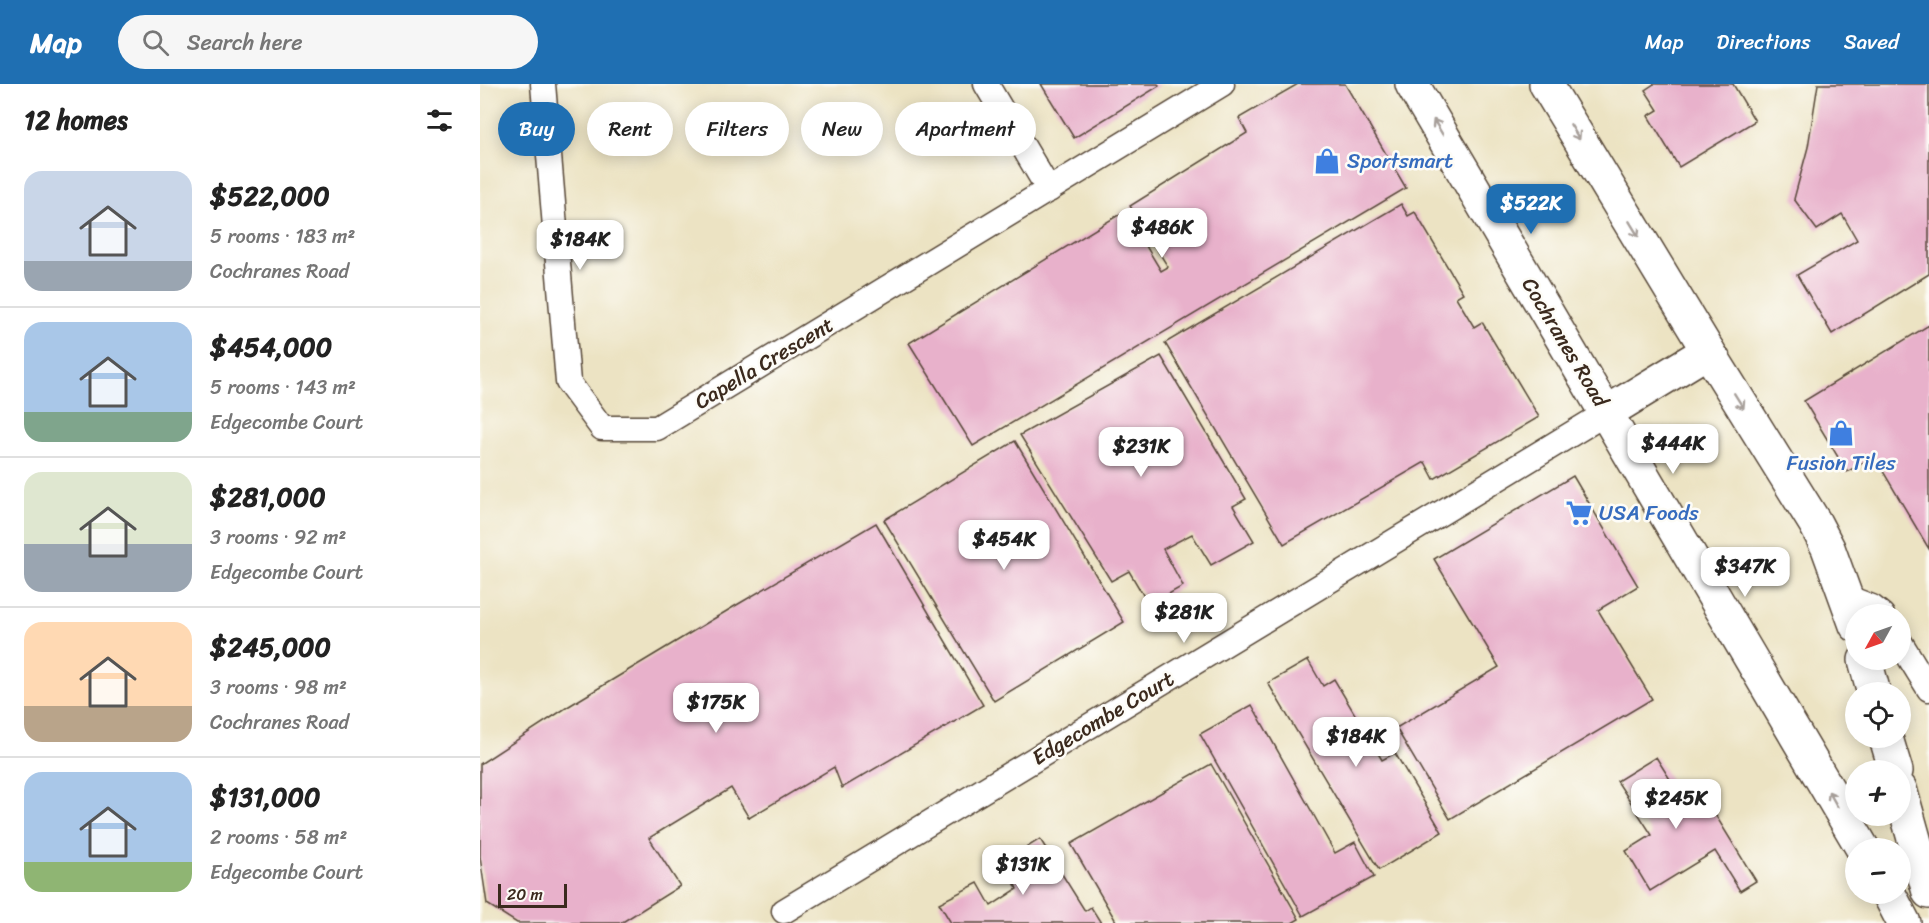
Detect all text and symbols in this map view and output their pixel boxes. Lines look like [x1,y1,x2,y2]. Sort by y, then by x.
search box [118,15,538,69]
text: Map [30,18,82,67]
text: Search here [187,23,303,62]
text: Map [1645,23,1683,61]
text: Directions [1716,23,1811,61]
text: Saved [1844,23,1899,61]
icon: search [139,26,172,59]
text: 12 homes [24,97,128,143]
chip: Buy [498,102,575,156]
chip: Rent [587,102,673,156]
chip: Filters [685,102,789,156]
chip: New [801,102,883,156]
chip: Apartment [895,102,1036,156]
icon: filters [423,104,456,137]
one-way arrow [1432,119,1444,136]
one-way arrow [1569,123,1581,140]
place label: Sportsmart [1347,142,1453,180]
shop icon: Sportsmart [1312,146,1342,176]
text: $522,000 [210,173,330,219]
pin: $522K [1489,184,1573,235]
text: $522K [1501,186,1561,221]
icon: home [72,195,144,267]
pin: $486K [1120,208,1204,259]
text: $486K [1131,210,1193,245]
text: 5 rooms · 183 m² [210,219,355,254]
pin: $184K [538,220,622,271]
one-way arrow [1629,220,1641,237]
text: $184K [551,222,609,257]
text: Cochranes Road [210,254,349,289]
street label: Cochranes Road [1511,270,1620,416]
street label: Capella Crescent [687,306,841,420]
text: $454,000 [210,324,332,370]
icon: home [72,346,144,418]
text: 5 rooms · 143 m² [210,370,356,405]
one-way arrow [1733,392,1745,409]
text: Edgecombe Court [210,405,363,440]
shop icon: Fusion Tiles [1826,418,1856,448]
pin: $444K [1631,424,1715,475]
text: $444K [1641,426,1705,461]
pin: $231K [1099,427,1183,478]
text: $231K [1113,429,1169,464]
place label: Fusion Tiles [1786,444,1896,482]
text: $281,000 [210,474,326,520]
place label: USA Foods [1599,494,1699,532]
icon: home [72,496,144,568]
supermarket icon: USA Foods [1564,498,1594,528]
text: 3 rooms · 92 m² [210,520,346,555]
pin: $454K [962,520,1046,571]
text: $454K [973,522,1035,557]
pin: $347K [1703,547,1787,598]
text: $347K [1715,549,1775,584]
text: Edgecombe Court [210,555,363,590]
pin: $281K [1142,593,1226,644]
text: $281K [1155,595,1213,630]
north arrow [1845,604,1911,670]
map controls [1845,604,1911,904]
text: $245,000 [210,624,331,670]
icon: home [72,646,144,718]
street label: Edgecombe Court [1024,660,1182,776]
text: 3 rooms · 98 m² [210,670,347,705]
button: locate [1845,682,1911,748]
pin: $175K [674,683,758,734]
text: $175K [687,685,745,720]
text: Cochranes Road [210,705,349,740]
pin: $184K [1314,717,1398,768]
text: $184K [1327,719,1385,754]
button: + [1845,760,1911,826]
text: $131,000 [210,774,320,820]
pin: $245K [1634,779,1718,830]
text: $245K [1645,781,1707,816]
one-way arrow [1827,791,1839,808]
icon: home [72,796,144,868]
text: 2 rooms · 58 m² [210,820,347,855]
button: − [1845,838,1911,904]
pin: $131K [981,845,1065,896]
text: $131K [996,847,1050,882]
text: Edgecombe Court [210,855,363,890]
text: 20 m [507,880,543,909]
scale bar [498,881,567,908]

